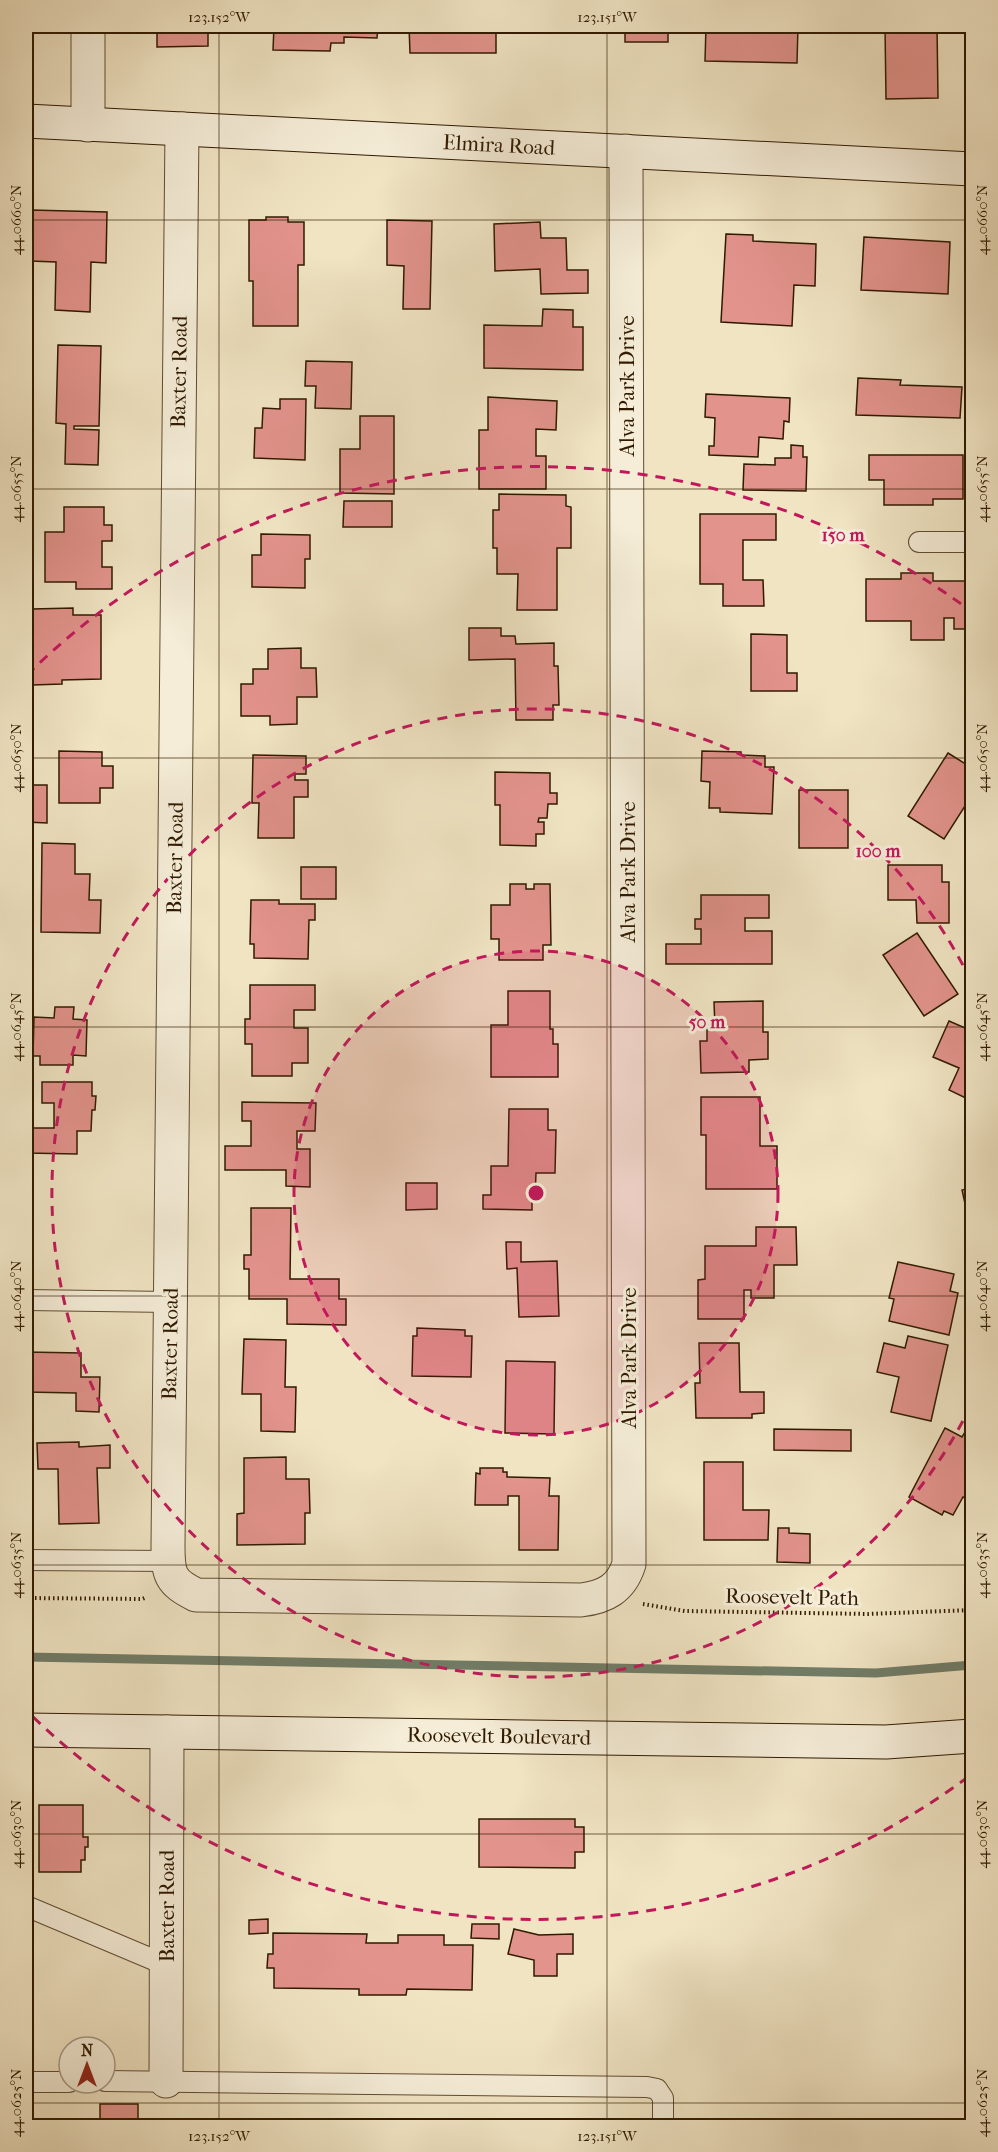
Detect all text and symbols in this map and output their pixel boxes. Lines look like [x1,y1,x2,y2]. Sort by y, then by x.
text: 123.152°W [188,8,251,26]
text: 123.151°W [577,8,638,26]
street label: Elmira Road [442,130,556,160]
text: 44.0660°N [7,184,25,255]
text: 44.0660°N [973,184,991,255]
street label: Baxter Road [166,315,192,428]
street label: Alva Park Drive [615,315,639,458]
text: 44.0655°N [7,455,25,523]
text: 44.0655°N [973,455,991,523]
text: 150 m [822,525,865,546]
text: 44.0650°N [7,723,25,793]
text: 44.0650°N [973,723,991,793]
street label: Baxter Road [162,801,188,914]
street label: Alva Park Drive [616,801,640,944]
text: 100 m [855,841,902,862]
text: 44.0645°N [7,992,25,1062]
text: 44.0645°N [973,992,991,1062]
text: 50 m [689,1012,726,1033]
centre of rings [526,1183,546,1203]
text: 44.0640°N [7,1260,25,1332]
text: 44.0640°N [973,1260,991,1332]
street label: Baxter Road [157,1287,183,1400]
street label: Alva Park Drive [617,1287,641,1430]
text: 44.0635°N [7,1531,25,1598]
text: 44.0635°N [973,1531,991,1598]
street label: Roosevelt Path [725,1584,859,1610]
street label: Roosevelt Boulevard [407,1722,592,1750]
text: 44.0630°N [7,1799,25,1868]
text: 44.0630°N [973,1799,991,1868]
street label: Baxter Road [155,1849,179,1962]
north arrow [57,2035,117,2095]
text: N [81,2041,94,2060]
text: 44.0625°N [7,2068,25,2137]
text: 44.0625°N [973,2068,991,2137]
text: 123.152°W [188,2127,251,2145]
text: 123.151°W [577,2127,638,2145]

